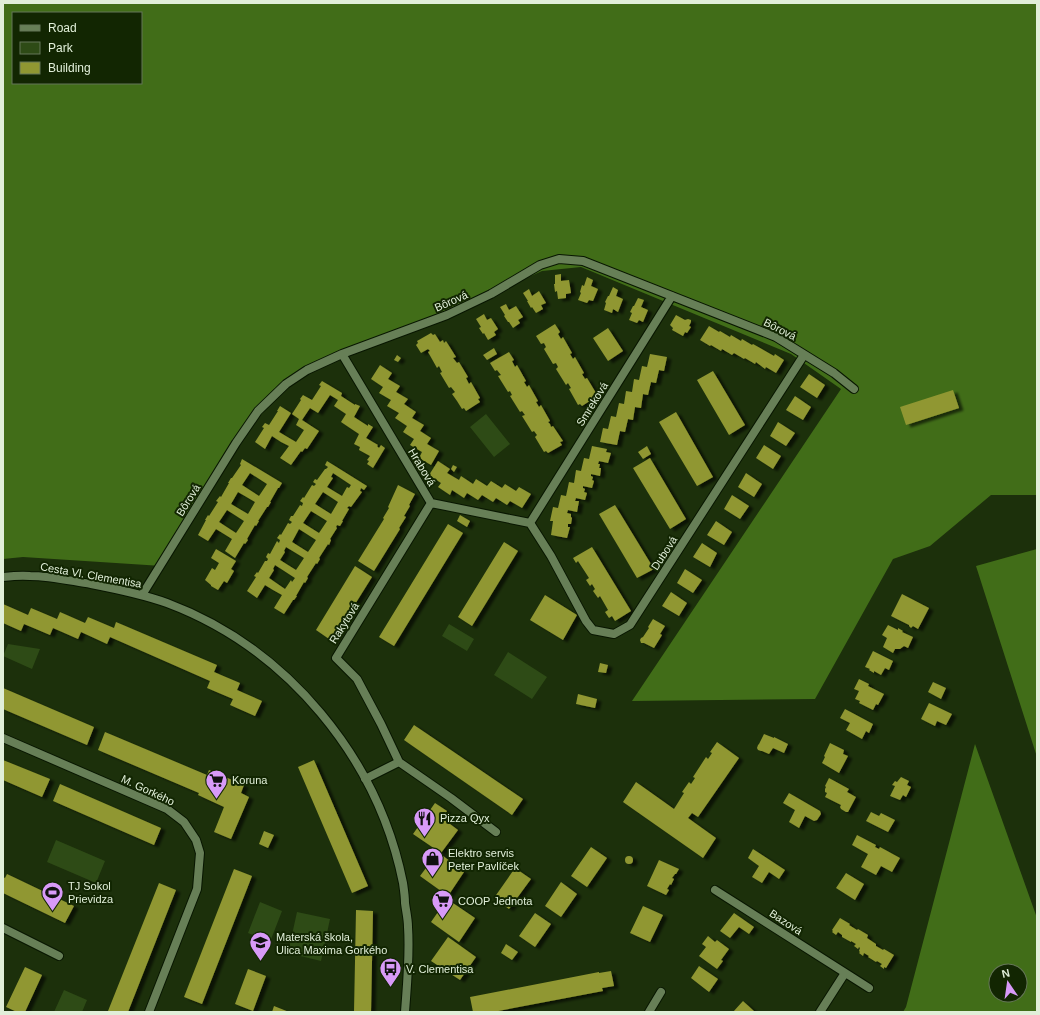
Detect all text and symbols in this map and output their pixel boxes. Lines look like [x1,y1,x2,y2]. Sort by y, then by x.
legend [12,12,142,84]
text: Road [48,21,77,35]
text: Park [48,41,74,55]
text: Building [48,61,91,75]
street label: Bôrová [433,288,470,314]
street label: Bôrová [762,316,799,343]
street label: Smreková [574,379,611,428]
street label: Hrabová [406,446,438,489]
street label: Bôrová [174,481,203,518]
street label: Dubová [649,533,680,572]
street label: Cesta Vl. Clementisa [39,560,143,590]
street label: Rakytová [327,600,362,646]
supermarket icon: Koruna [203,767,229,800]
street label: M. Gorkého [119,772,177,808]
place label: Koruna [232,774,268,786]
restaurant icon: Pizza Qyx [411,805,437,838]
place label: Pizza Qyx [440,812,490,824]
shop icon: Elektro servis Peter Pavlíček [419,846,445,879]
place label: Elektro servis Peter Pavlíček [448,847,519,872]
sports icon: TJ Sokol Prievidza [40,879,66,912]
place label: TJ Sokol Prievidza [68,880,114,905]
supermarket icon: COOP Jednota [430,888,456,921]
place label: COOP Jednota [458,895,533,907]
street label: Bazová [767,907,805,938]
school or university icon: Materská škola, Ulica Maxima Gorkého [248,930,274,963]
place label: Materská škola, Ulica Maxima Gorkého [276,931,387,956]
bus stop icon: V. Clementisa [378,956,404,989]
place label: V. Clementisa [406,963,474,975]
north arrow [988,963,1028,1003]
text: N [1001,967,1011,980]

